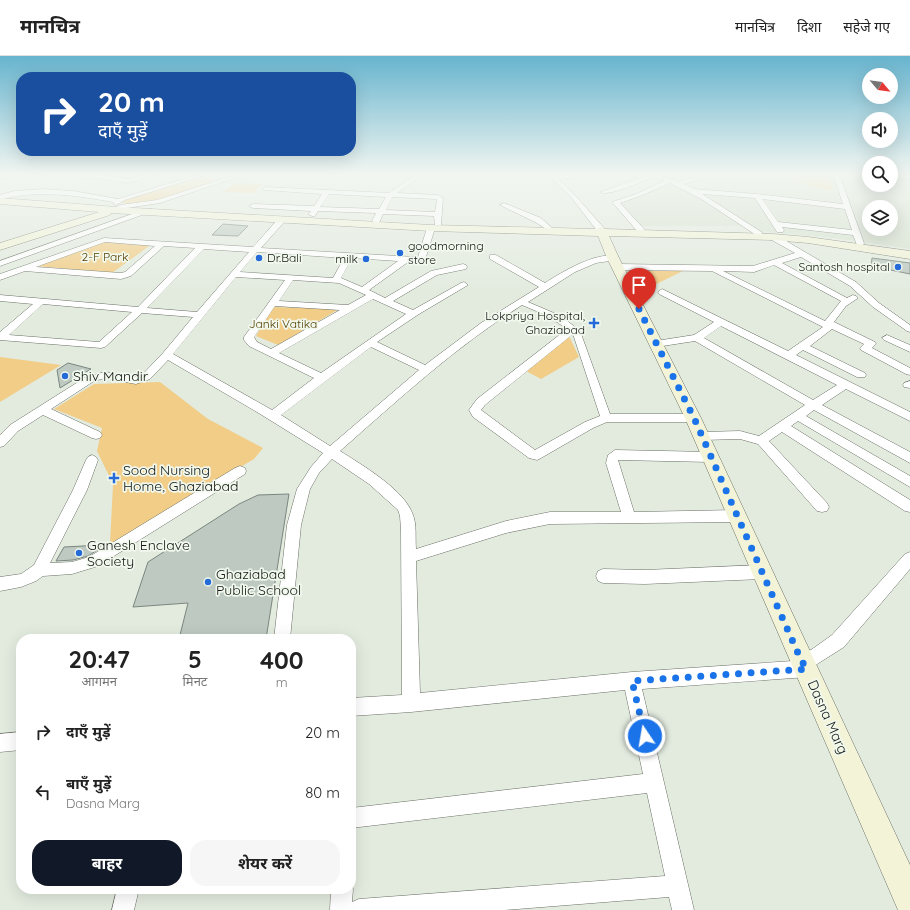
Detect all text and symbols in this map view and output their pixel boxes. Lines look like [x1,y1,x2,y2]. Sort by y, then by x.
text: मानचित्र [20,14,80,38]
text: मानचित्र [735,18,775,36]
text: दिशा [797,18,821,36]
text: सहेजे गए [843,18,890,36]
north arrow [862,68,898,104]
map controls [862,68,898,236]
text: 20 m [98,84,165,119]
icon: right [32,88,84,140]
button: sound [862,112,898,148]
text: दाएँ मुड़ें [98,119,147,142]
button: search [862,156,898,192]
button: layers [862,200,898,236]
place label: goodmorning store [408,238,484,267]
marker: goodmorning store [395,248,405,258]
park label: 2-F Park [82,249,128,264]
place label: Dr.Bali [267,250,302,265]
place label: milk [335,251,358,266]
marker: Dr.Bali [254,253,264,263]
marker: milk [361,254,371,264]
place label: Santosh hospital [798,259,890,274]
marker: Santosh hospital [893,262,903,272]
pin [622,268,656,309]
icon: arrive [628,274,650,296]
place label: Lokpriya Hospital, Ghaziabad [485,308,585,337]
park label: Janki Vatika [249,316,317,331]
marker: Lokpriya Hospital, Ghaziabad [588,317,600,329]
place label: Shiv Mandir [73,367,149,385]
marker: Shiv Mandir [60,371,70,381]
place label: Sood Nursing Home, Ghaziabad [123,461,239,495]
marker: Sood Nursing Home, Ghaziabad [108,472,120,484]
place label: Ganesh Enclave Society [87,536,190,570]
marker: Ganesh Enclave Society [74,548,84,558]
place label: Ghaziabad Public School [216,565,301,599]
marker: Ghaziabad Public School [203,577,213,587]
text: 20:47 [68,644,130,674]
text: 5 [188,644,202,674]
text: 400 [260,645,303,675]
text: आगमन [81,673,117,689]
text: मिनट [182,673,207,689]
text: m [276,674,288,690]
street label: Dasna Marg [804,677,852,757]
position arrow [624,715,666,757]
icon: right [32,721,54,743]
text: दाएँ मुड़ें [66,722,110,741]
text: 20 m [305,723,340,742]
text: बाएँ मुड़ें [66,774,111,793]
icon: left [32,781,54,803]
text: 80 m [305,783,340,802]
text: Dasna Marg [66,795,140,811]
button: बाहर [32,840,182,886]
button: शेयर करें [190,840,340,886]

